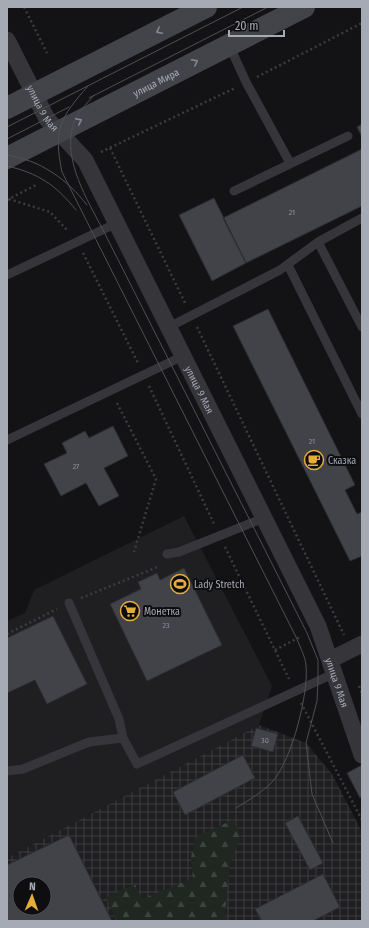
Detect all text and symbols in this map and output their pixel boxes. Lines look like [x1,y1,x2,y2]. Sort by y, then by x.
scale bar [229,12,284,38]
text: 20 m [235,19,259,33]
one-way arrow [156,26,163,34]
one-way arrow [191,60,198,67]
street label: улица Мира [131,66,181,100]
street label: улица 9 Мая [24,83,60,134]
one-way arrow [75,119,82,126]
house number: 21 [289,208,295,217]
street label: улица 9 Мая [182,364,216,416]
house number: 21 [309,437,315,446]
cafe icon: Сказка [303,449,325,471]
place label: Сказка [328,455,356,467]
house number: 27 [73,462,80,471]
sports icon: Lady Stretch [169,573,191,595]
place label: Lady Stretch [194,579,244,591]
supermarket icon: Монетка [119,600,141,622]
place label: Монетка [144,606,180,618]
house number: 23 [162,621,170,630]
street label: улица 9 Мая [322,656,350,709]
house number: 30 [261,736,269,745]
north arrow [12,876,52,916]
text: N [29,880,36,893]

